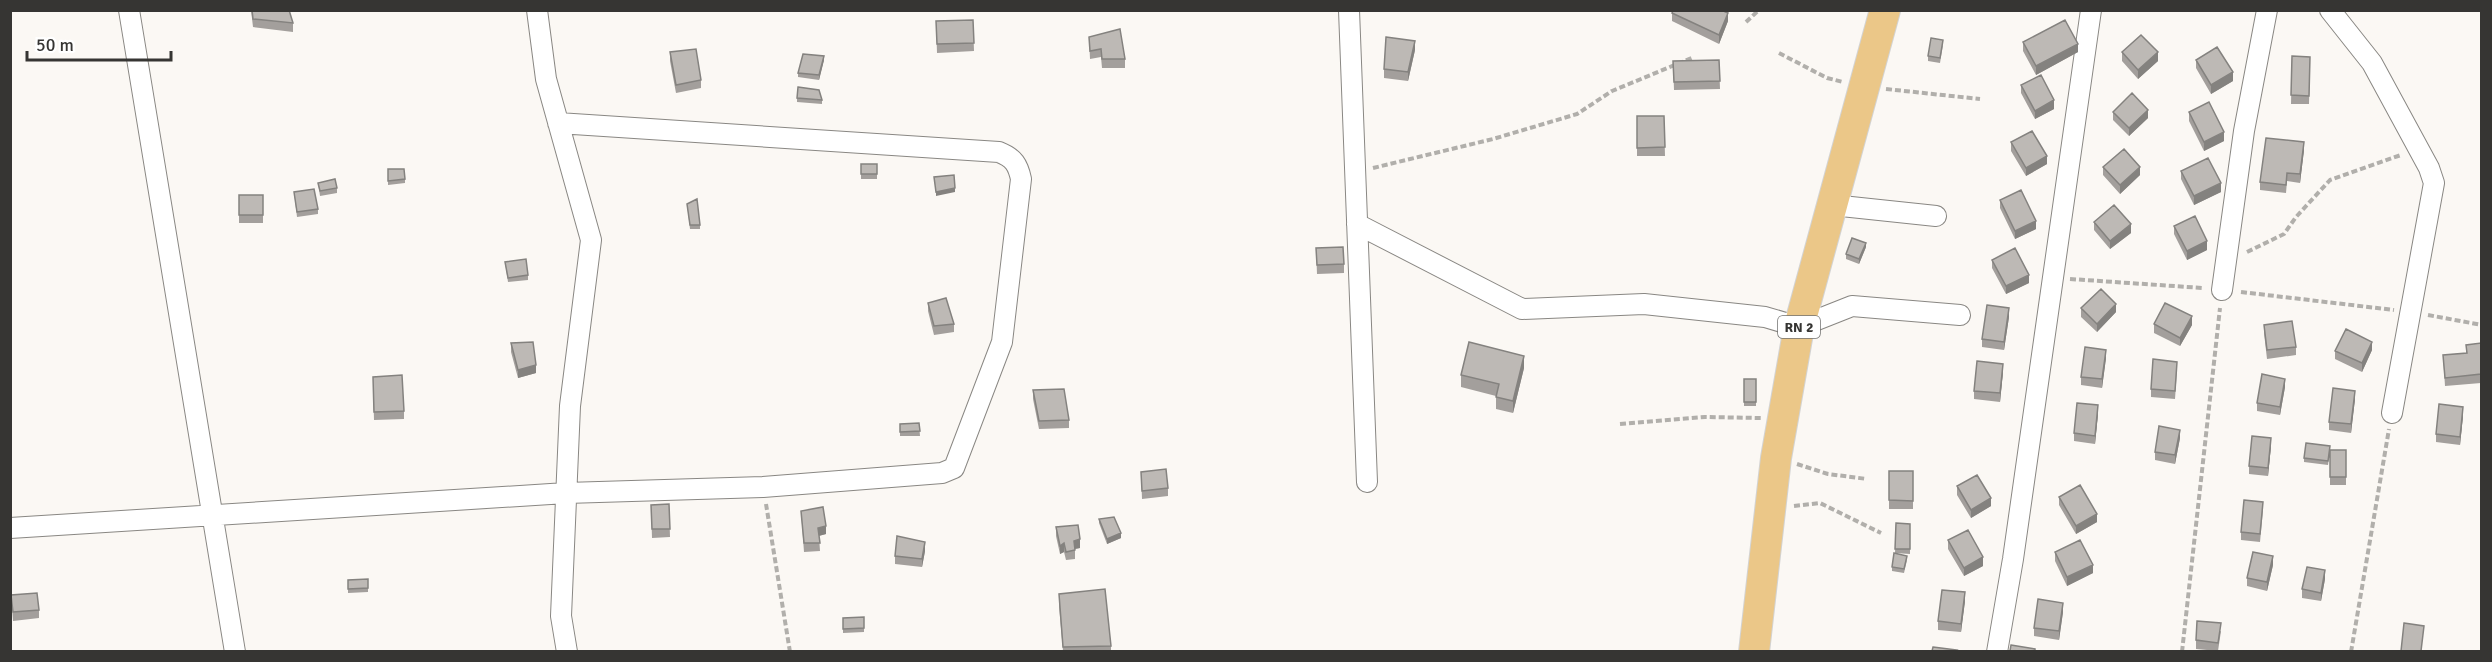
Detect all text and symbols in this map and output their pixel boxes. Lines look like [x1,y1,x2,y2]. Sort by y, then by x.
scale bar [27,24,171,62]
text: 50 m [36,34,74,56]
road number: RN 2 [1778,316,1820,338]

